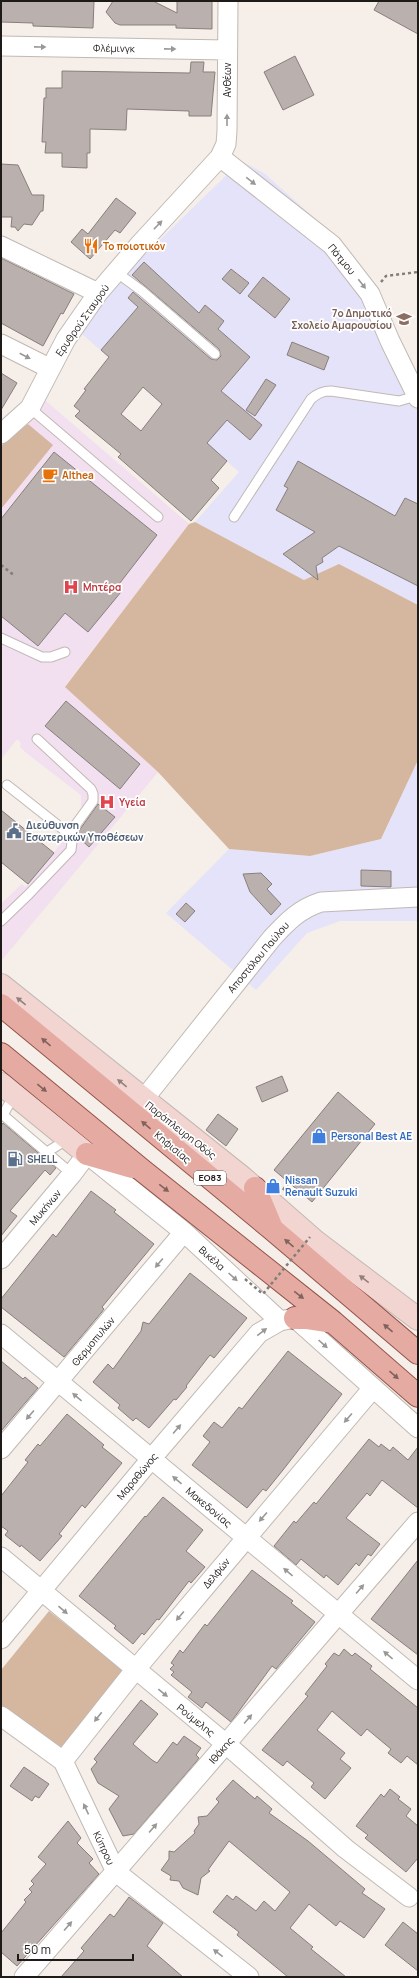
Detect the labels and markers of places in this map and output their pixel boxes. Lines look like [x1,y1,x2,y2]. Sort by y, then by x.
restaurant icon: Το ποιοτικόν [82,237,100,255]
place label: Το ποιοτικόν [103,239,166,253]
place label: 7ο Δημοτικό Σχολείο Αμαρουσίου [291,306,392,332]
school or university icon: 7ο Δημοτικό Σχολείο Αμαρουσίου [395,310,413,328]
cafe icon: Althea [41,466,59,484]
place label: Althea [62,468,94,482]
hospital icon: Μητέρα [62,578,80,596]
place label: Μητέρα [83,580,121,594]
hospital icon: Υγεία [98,793,116,811]
place label: Υγεία [119,795,146,809]
place label: Διεύθυνση Εσωτερικών Υποθέσεων [26,818,144,844]
public building icon: Διεύθυνση Εσωτερικών Υποθέσεων [5,822,23,840]
shop icon: Personal Best AE [310,1127,328,1145]
place label: Personal Best AE [331,1129,412,1143]
fuel station icon: SHELL [6,1150,24,1168]
place label: SHELL [27,1152,58,1166]
place label: Nissan Renault Suzuki [285,1173,357,1199]
shop icon: Nissan Renault Suzuki [264,1177,282,1195]

